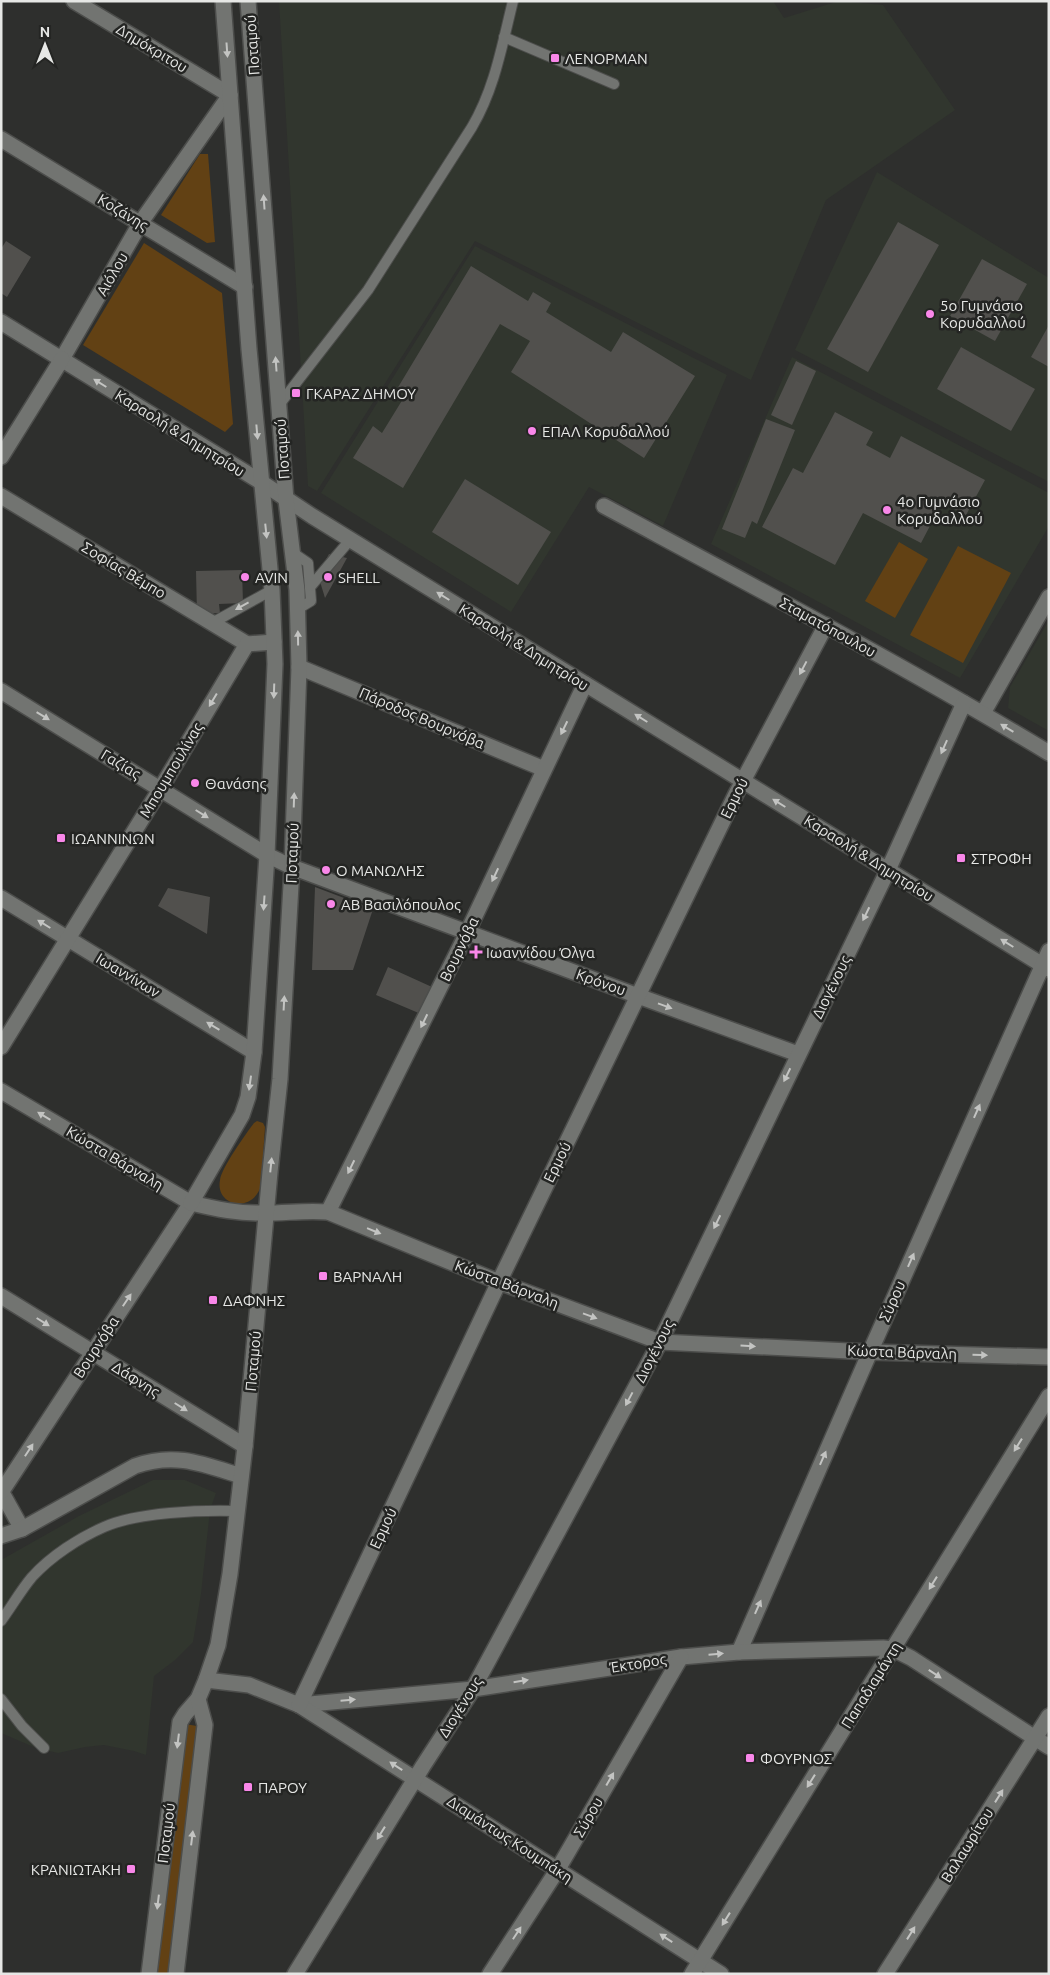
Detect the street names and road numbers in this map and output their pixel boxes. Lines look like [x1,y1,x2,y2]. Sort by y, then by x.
street label: Ποταμού [241,14,263,76]
street label: Δημόκριτου [113,20,191,76]
street label: Κοζάνης [95,190,151,234]
street label: Αιόλου [93,249,131,299]
street label: Καραολή & Δημητρίου [112,386,248,480]
street label: Ποταμού [271,418,293,480]
street label: Σοφίας Βέμπο [79,538,169,602]
street label: Σταματόπουλου [777,594,879,660]
street label: Καραολή & Δημητρίου [456,600,592,694]
street label: Πάροδος Βουρνόβα [357,684,487,752]
street label: Μπουμπουλίνας [136,719,206,821]
street label: Γαζίας [98,746,144,782]
street label: Ερμού [717,775,751,821]
street label: Καραολή & Δημητρίου [801,811,937,905]
street label: Ποταμού [282,822,302,884]
street label: Βουρνόβα [436,914,482,984]
street label: Ιωαννίνων [93,949,163,1001]
street label: Διογένους [808,952,854,1021]
street label: Κρόνου [574,965,628,999]
street label: Κώστα Βάρναλη [64,1122,166,1194]
street label: Ερμού [540,1139,574,1185]
street label: Κώστα Βάρναλη [453,1256,561,1312]
street label: Σύρου [875,1278,909,1324]
street label: Βουρνόβα [70,1313,122,1381]
street label: Διογένους [631,1317,677,1385]
street label: Ποταμού [242,1330,264,1392]
street label: Κώστα Βάρναλη [847,1342,957,1362]
street label: Δάφνης [109,1358,163,1400]
street label: Ερμού [366,1505,400,1551]
street label: Παπαδιαμάντη [838,1639,904,1731]
street label: Έκτορος [608,1650,668,1676]
street label: Διογένους [435,1673,485,1740]
street label: Διαμάντως Κουμπάκη [444,1792,576,1886]
street label: Σύρου [570,1794,606,1840]
street label: Ποταμού [154,1802,178,1864]
street label: Βαλαωρίτου [937,1805,997,1885]

